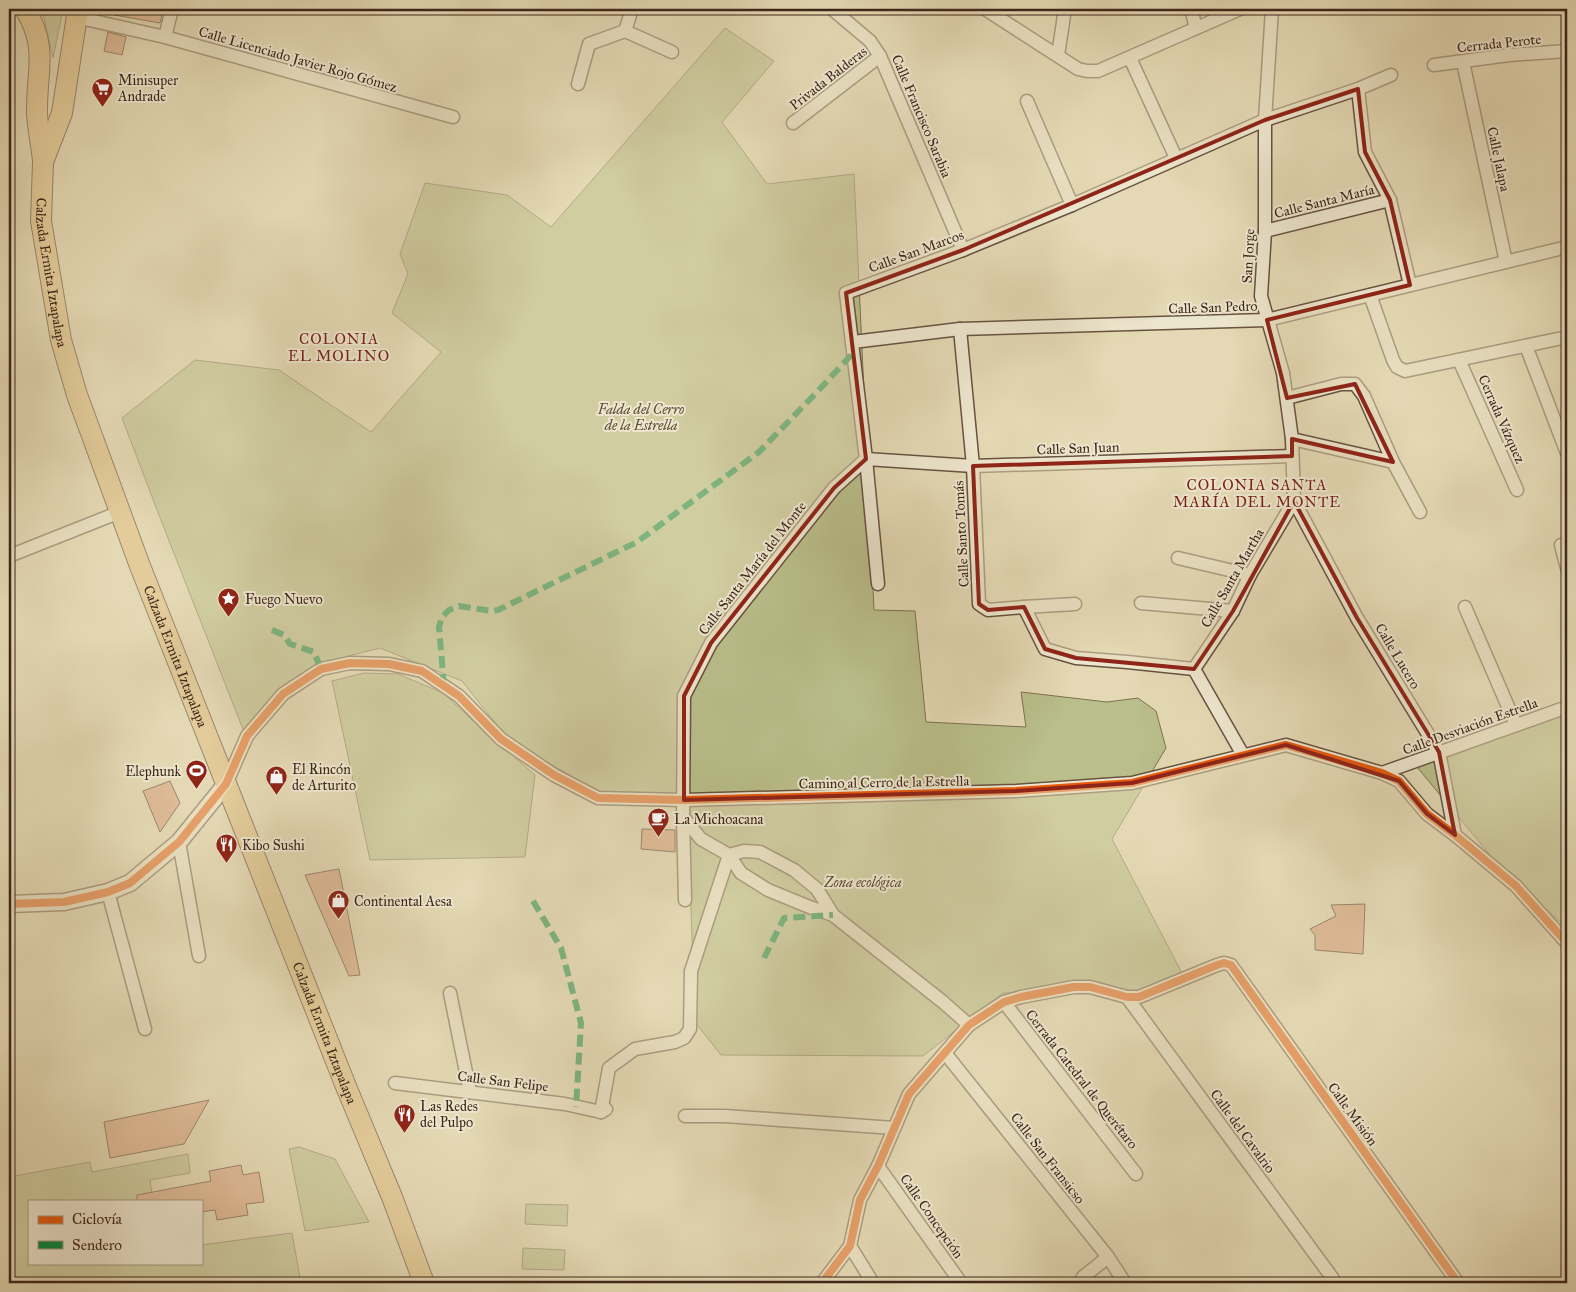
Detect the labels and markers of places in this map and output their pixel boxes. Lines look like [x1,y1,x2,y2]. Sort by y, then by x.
place label: Minisuper Andrade [117,72,179,105]
supermarket icon: Minisuper Andrade [90,76,114,107]
place icon: Fuego Nuevo [217,587,241,618]
place label: Fuego Nuevo [245,591,323,608]
sports icon: Elephunk [185,759,209,790]
place label: El Rincón de Arturito [292,761,356,794]
place label: Elephunk [125,763,181,780]
shop icon: El Rincón de Arturito [264,765,288,796]
cafe icon: La Michoacana [646,807,670,838]
place label: La Michoacana [674,811,764,828]
restaurant icon: Kibo Sushi [214,833,238,864]
place label: Kibo Sushi [242,837,305,854]
shop icon: Continental Aesa [326,889,350,920]
place label: Continental Aesa [354,893,452,910]
place label: Las Redes del Pulpo [420,1098,478,1131]
restaurant icon: Las Redes del Pulpo [392,1102,416,1133]

